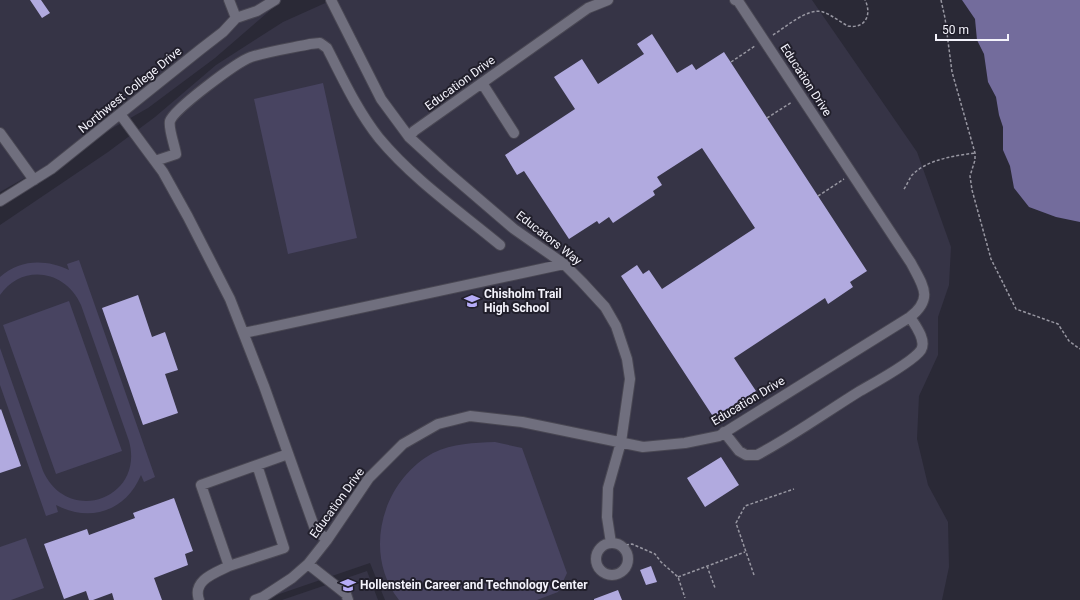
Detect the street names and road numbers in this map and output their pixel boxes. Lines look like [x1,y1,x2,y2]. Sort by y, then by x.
street label: Education Drive [777,41,835,119]
street label: Northwest College Drive [76,44,184,136]
street label: Education Drive [422,53,498,113]
street label: Educators Way [513,208,585,268]
street label: Education Drive [709,374,787,428]
street label: Education Drive [307,465,367,541]

